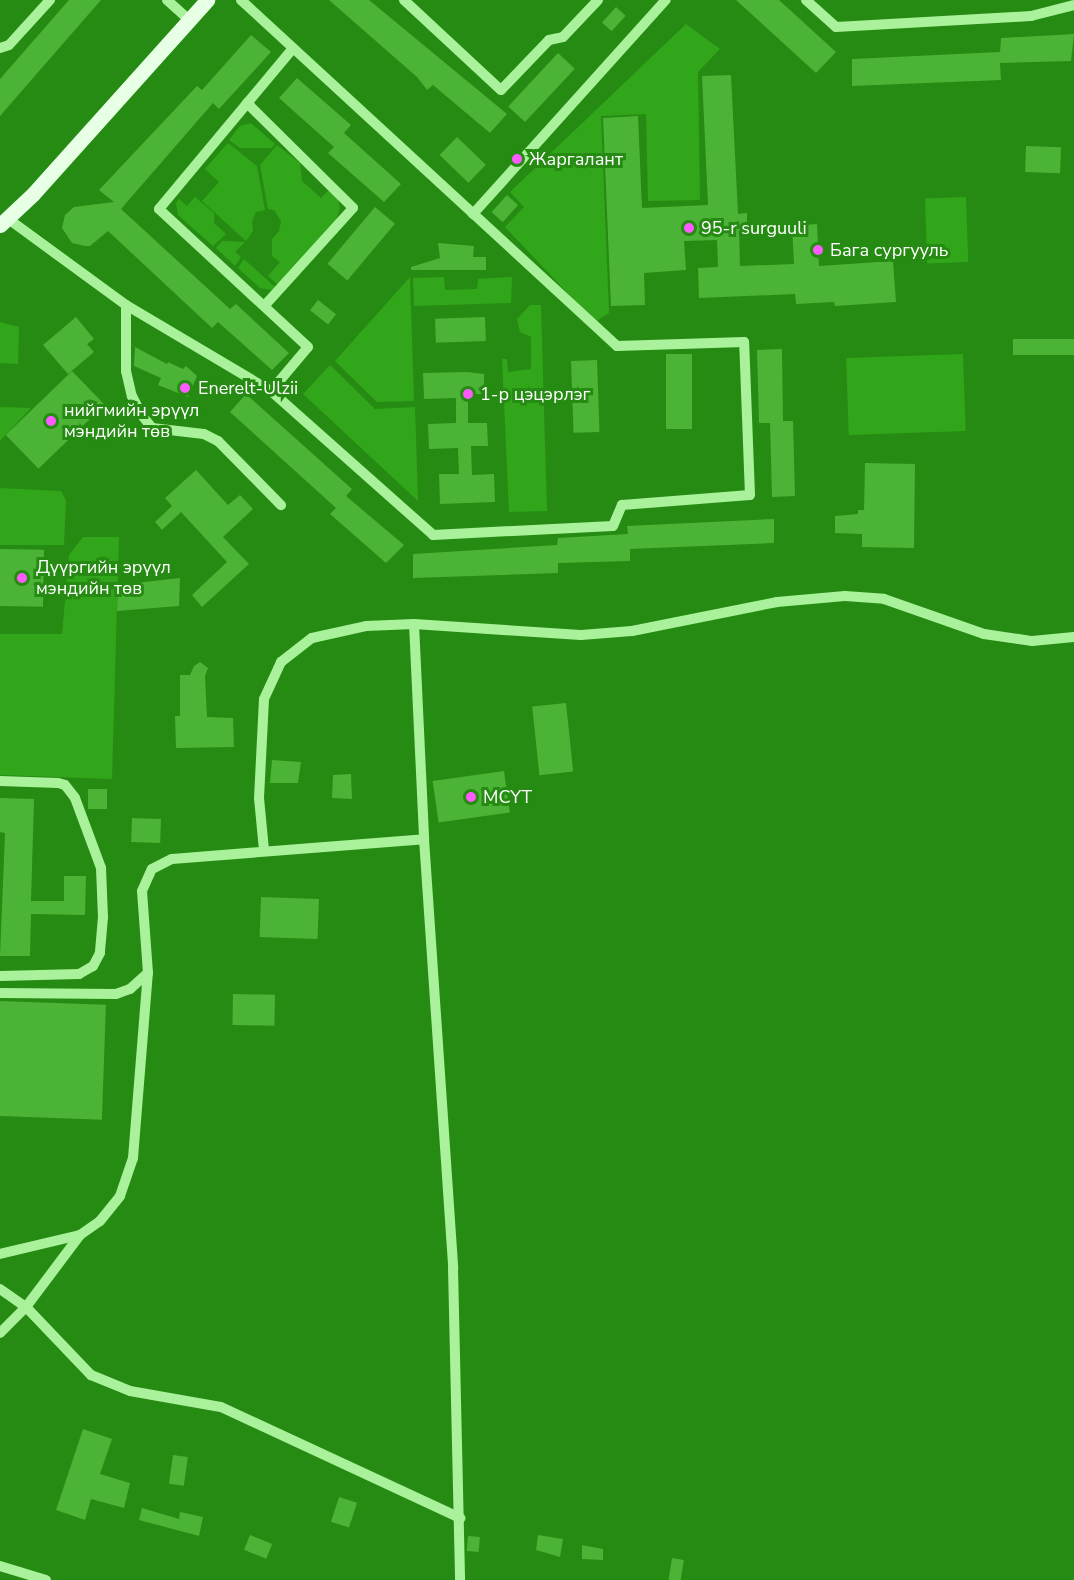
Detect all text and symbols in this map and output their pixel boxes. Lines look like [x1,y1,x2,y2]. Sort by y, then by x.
place label: Жаргалант [529,148,623,170]
marker: Жаргалант [510,152,524,166]
place label: 95-r surguuli [701,217,807,239]
marker: 95-r surguuli [682,221,696,235]
place label: Бага сургууль [830,239,949,261]
marker: Бага сургууль [811,243,825,257]
place label: Enerelt-Ulzii [198,377,298,399]
marker: Enerelt-Ulzii [176,379,194,397]
place label: 1-р цэцэрлэг [480,383,590,405]
marker: 1-р цэцэрлэг [461,387,475,401]
place label: нийгмийн эрүүл мэндийн төв [64,400,199,442]
marker: нийгмийн эрүүл мэндийн төв [42,412,60,430]
place label: Дүүргийн эрүүл мэндийн төв [36,557,171,600]
marker: Дүүргийн эрүүл мэндийн төв [13,569,31,587]
place label: МСҮТ [483,786,532,808]
marker: МСҮТ [464,790,478,804]

